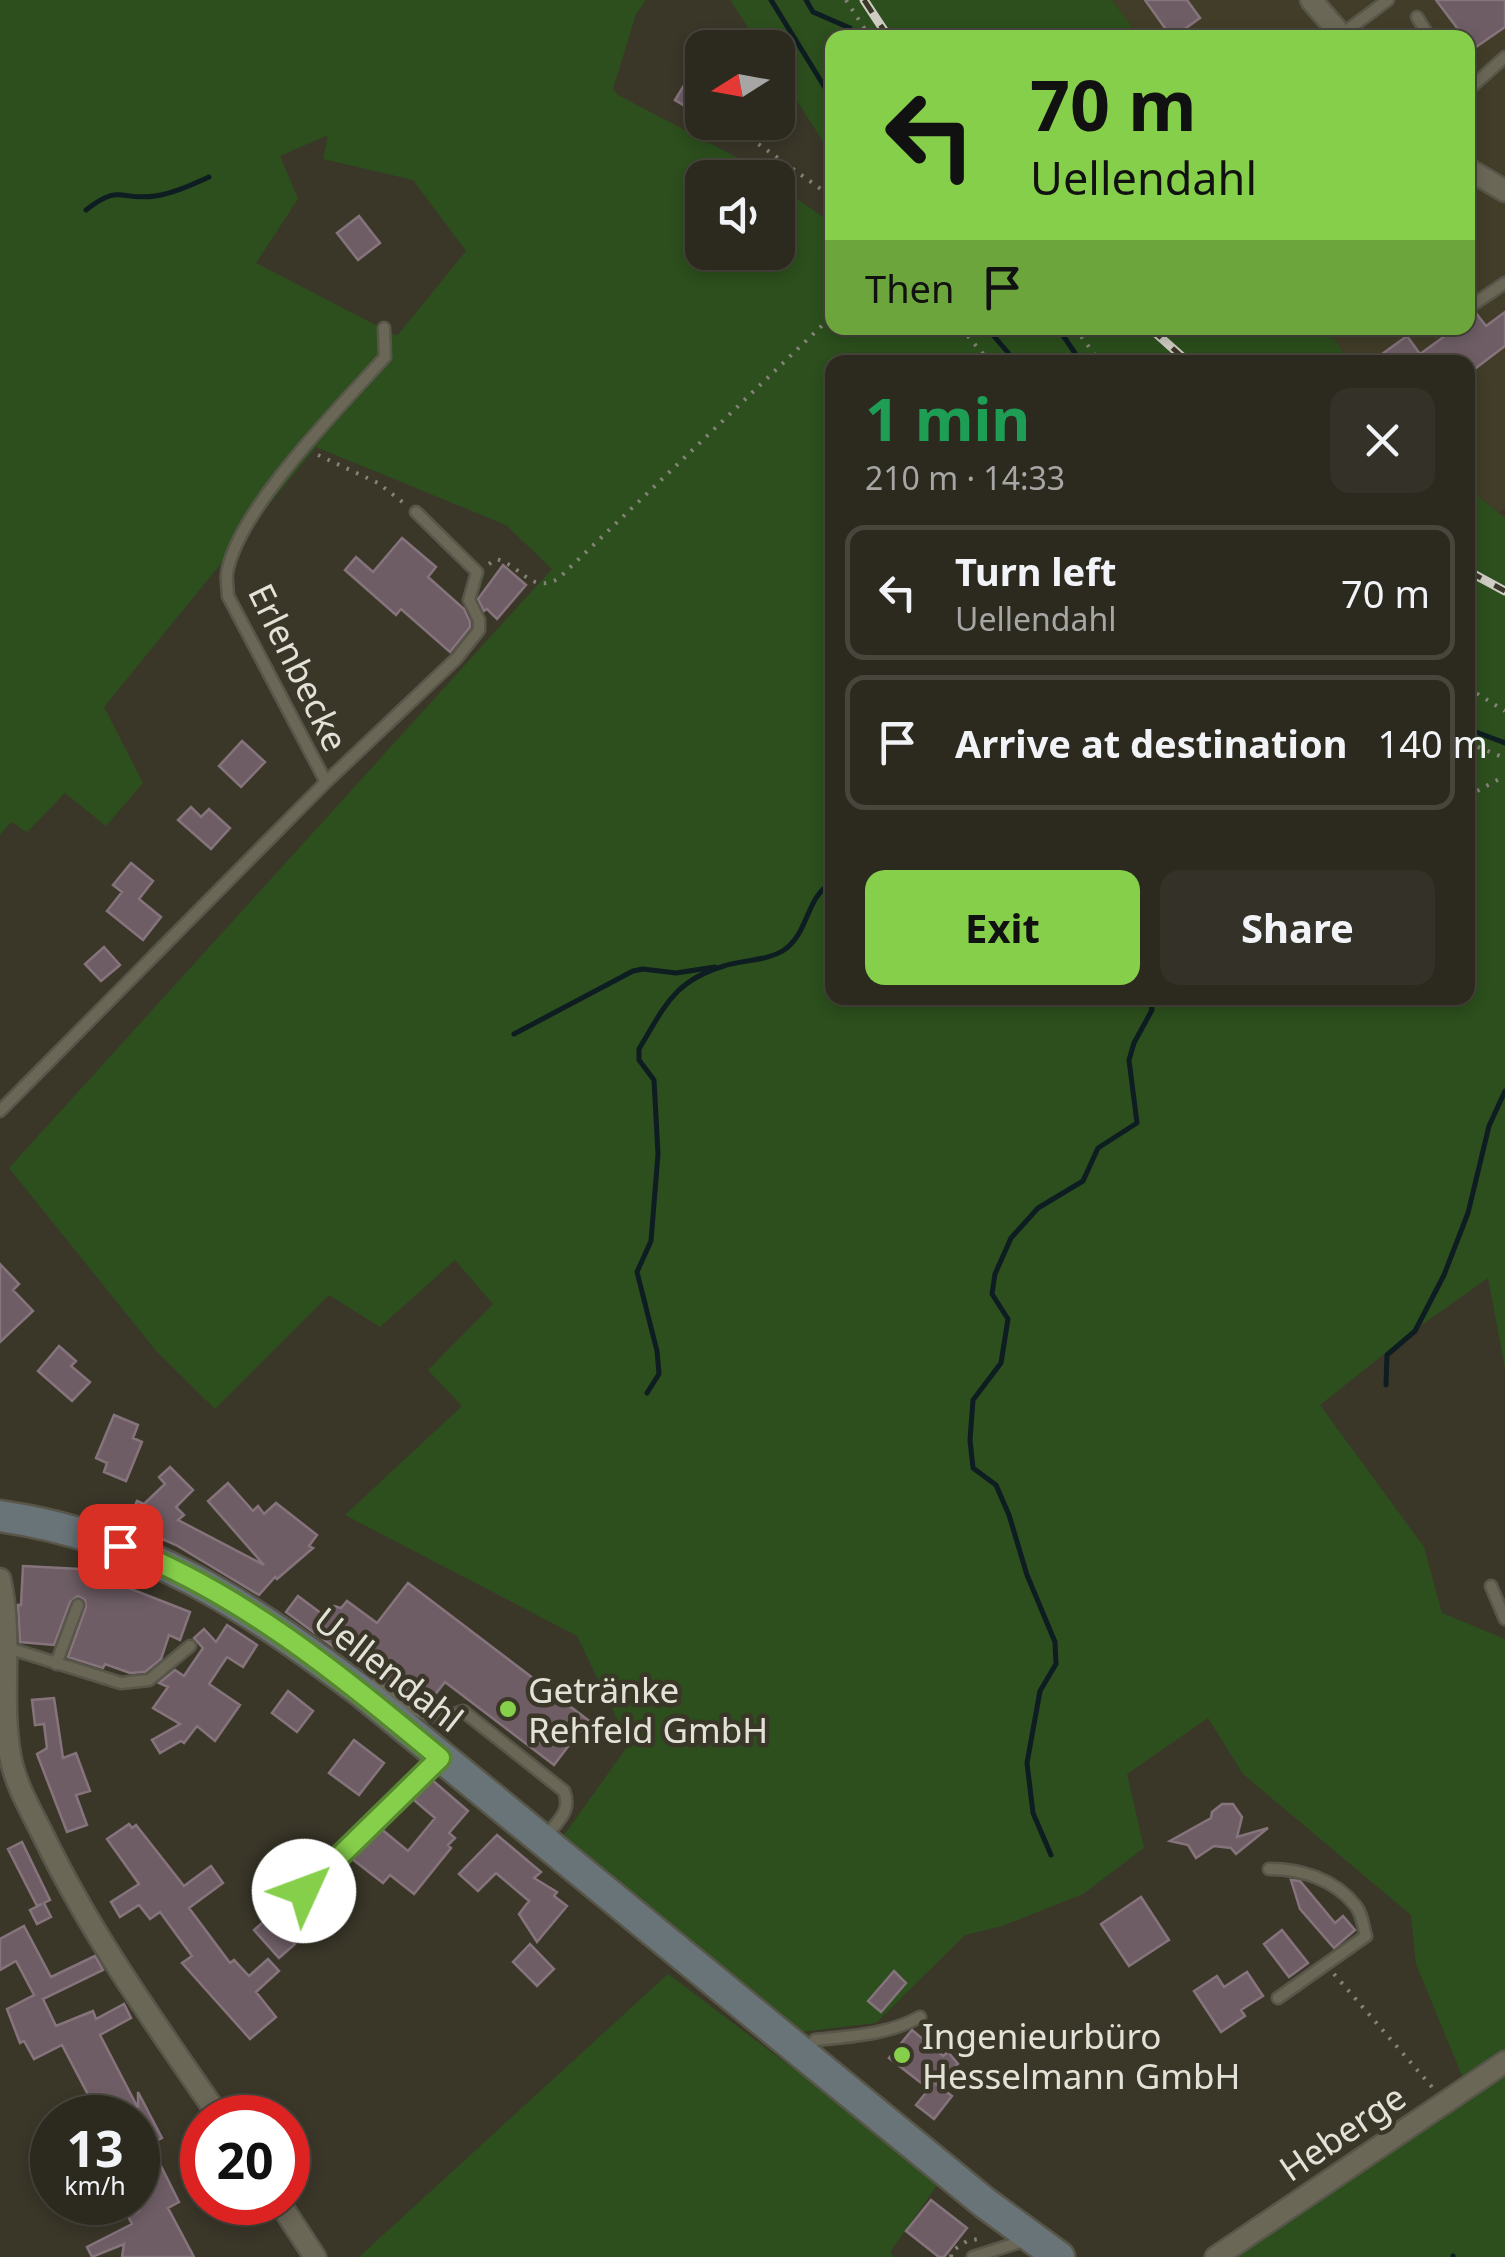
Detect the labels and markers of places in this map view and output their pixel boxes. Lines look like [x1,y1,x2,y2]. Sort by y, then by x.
pin [78,1504,163,1589]
place label: Getränke Rehfeld GmbH [528,1666,768,1753]
marker: Getränke Rehfeld GmbH [497,1698,519,1720]
place label: Ingenieurbüro Hesselmann GmbH [922,2012,1240,2099]
marker: Ingenieurbüro Hesselmann GmbH [891,2044,913,2066]

